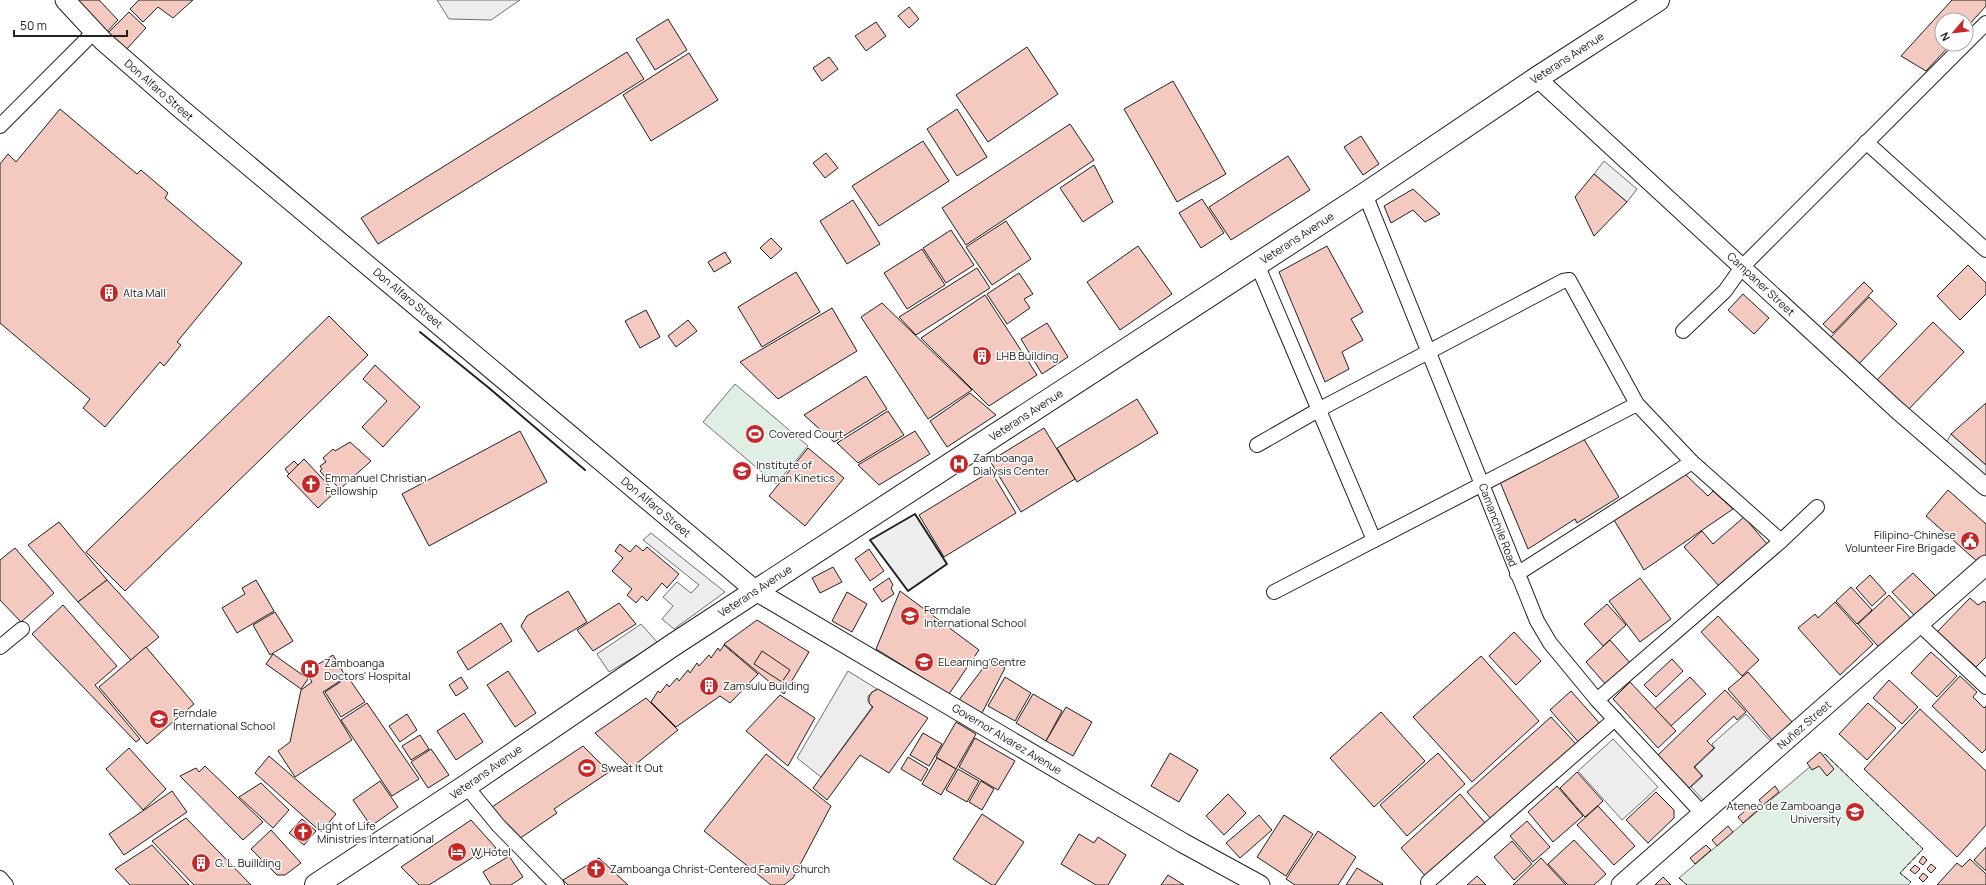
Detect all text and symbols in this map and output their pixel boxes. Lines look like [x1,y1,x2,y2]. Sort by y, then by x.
scale bar [14,12,127,38]
north arrow [1934,12,1974,52]
text: 50 m [20,17,47,34]
street label: Veterans Avenue [1527,28,1607,87]
text: N [1936,30,1953,44]
street label: Don Alfaro Street [122,55,197,124]
street label: Veterans Avenue [1257,208,1337,267]
street label: Campaner Street [1724,248,1798,319]
street label: Don Alfaro Street [370,264,446,331]
building icon: Alta Mall [98,282,120,304]
place label: Alta Mall [123,285,166,300]
building icon: LHB Building [971,345,993,367]
place label: LHB Building [996,348,1059,363]
street label: Veterans Avenue [986,385,1066,444]
sports icon: Covered Court [744,423,766,445]
place label: Covered Court [769,426,843,441]
place label: Zamboanga Dialysis Center [973,450,1049,478]
hospital icon: Zamboanga Dialysis Center [948,453,970,475]
place label: Institute of Human Kinetics [756,457,835,485]
school or university icon: Institute of Human Kinetics [731,460,753,482]
place label: Emmanuel Christian Fellowship [325,470,427,498]
church icon: Emmanuel Christian Fellowship [300,473,322,495]
street label: Don Alfaro Street [618,473,694,540]
street label: Camanchile Road [1476,481,1521,569]
place label: Filipino-Chinese Volunteer Fire Brigade [1845,527,1957,555]
public building icon: Filipino-Chinese Volunteer Fire Brigade [1959,530,1981,552]
street label: Veterans Avenue [715,561,795,620]
place label: Fermdale International School [924,602,1026,630]
school or university icon: Fermdale International School [899,605,921,627]
school or university icon: ELearning Centre [913,651,935,673]
place label: ELearning Centre [938,654,1027,669]
place label: Zamboanga Doctors' Hospital [324,655,410,683]
hospital icon: Zamboanga Doctors' Hospital [299,658,321,680]
building icon: Zamsulu Building [698,675,720,697]
place label: Zamsulu Building [723,678,809,693]
street label: Nuñez Street [1773,697,1834,752]
street label: Governor Alvarez Avenue [949,700,1066,778]
place label: Ferndale International School [173,705,275,733]
school or university icon: Ferndale International School [148,708,170,730]
street label: Veterans Avenue [447,741,525,802]
sports icon: Sweat It Out [576,757,598,779]
place label: Sweat It Out [601,760,663,775]
place label: Ateneo de Zamboanga University [1727,798,1841,826]
school or university icon: Ateneo de Zamboanga University [1844,801,1866,823]
place label: Light of Life Ministries International [317,818,434,846]
church icon: Light of Life Ministries International [292,821,314,843]
hotel icon: W Hotel [446,841,468,863]
place label: W Hotel [471,844,511,859]
building icon: G. L. Buillding [190,852,212,874]
place label: G. L. Buillding [215,855,281,870]
church icon: Zamboanga Christ-Centered Family Church [585,858,607,880]
place label: Zamboanga Christ-Centered Family Church [610,861,830,876]

